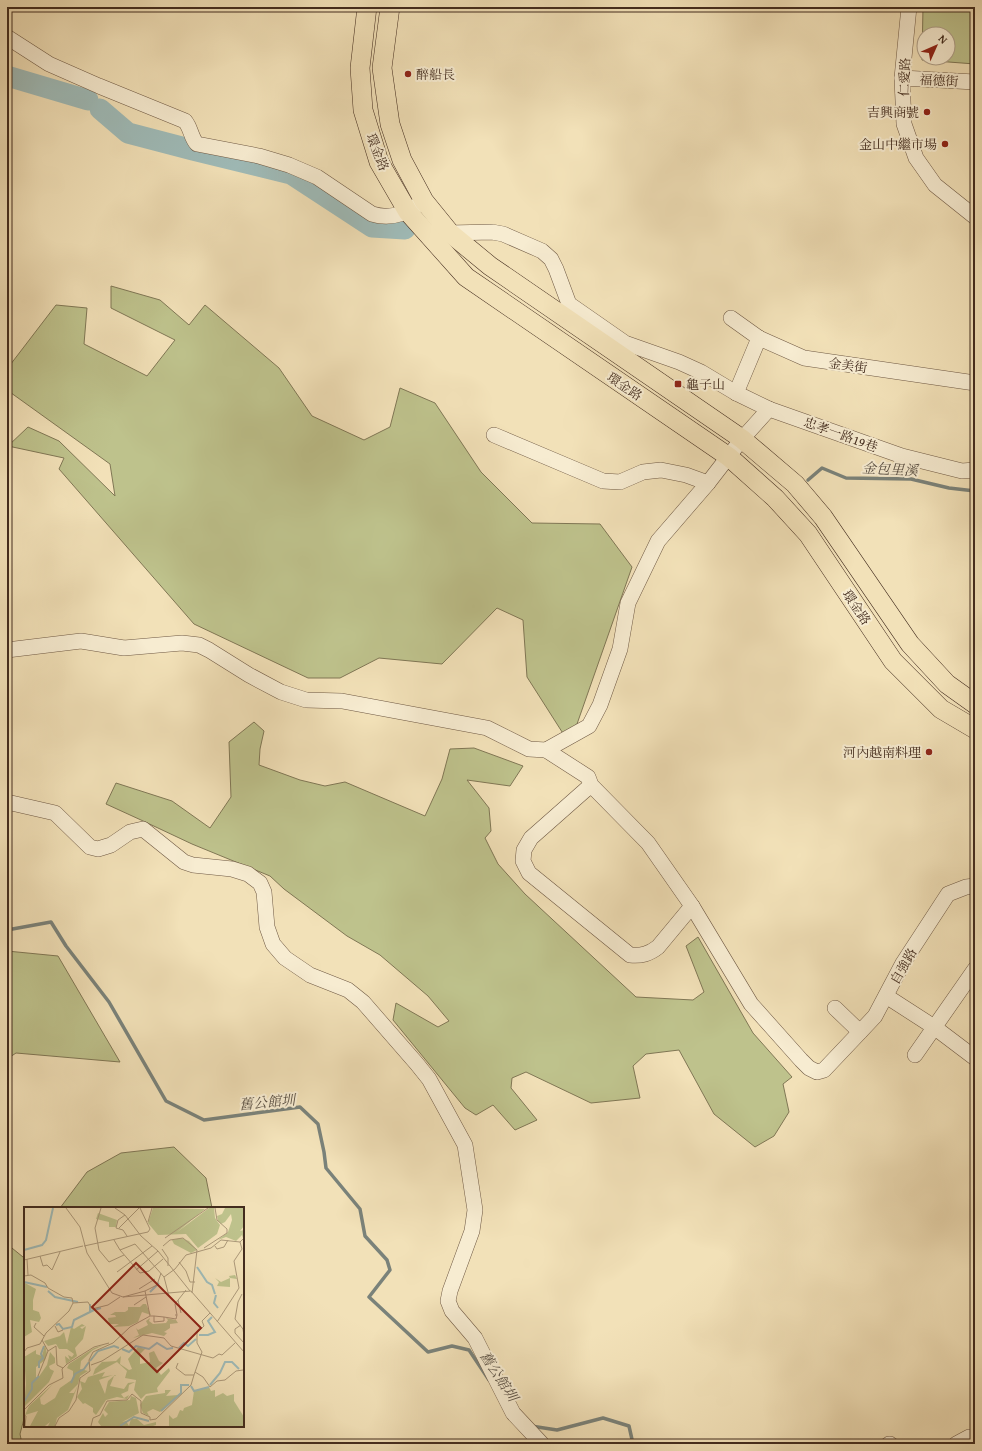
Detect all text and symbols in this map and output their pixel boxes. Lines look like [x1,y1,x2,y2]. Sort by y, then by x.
north arrow [916,26,956,66]
text: N [935,31,952,48]
street label: 仁愛路 [894,57,915,97]
place label: 醉船長 [416,65,455,84]
marker: 醉船長 [403,69,413,79]
street label: 福德街 [919,70,959,91]
place label: 吉興商號 [867,103,919,122]
marker: 吉興商號 [922,107,932,117]
street label: 環金路 [362,131,393,174]
place label: 金山中繼市場 [859,135,937,154]
marker: 金山中繼市場 [940,139,950,149]
street label: 金美街 [827,353,869,378]
street label: 環金路 [603,368,646,405]
place label: 龜子山 [686,375,725,394]
marker: 龜子山 [673,379,683,389]
street label: 忠孝一路19巷 [801,412,881,457]
water label: 金包里溪 [862,458,920,481]
street label: 環金路 [838,586,875,629]
place label: 河內越南料理 [843,743,921,762]
marker: 河內越南料理 [924,747,934,757]
street label: 自強路 [885,945,921,988]
water label: 舊公館圳 [238,1089,298,1114]
inset map [24,1207,244,1427]
water label: 舊公館圳 [475,1347,524,1407]

